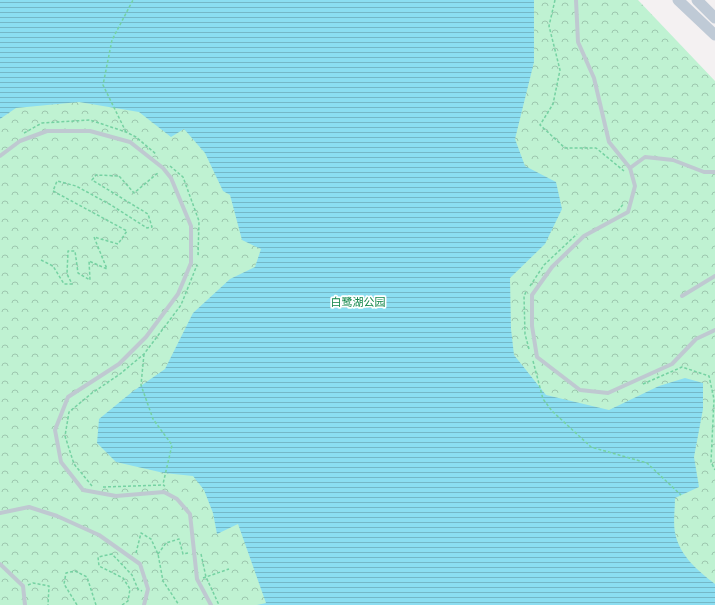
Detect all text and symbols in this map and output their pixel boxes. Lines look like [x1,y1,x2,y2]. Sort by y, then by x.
park label: 白鹭湖公园 [331,295,386,309]

